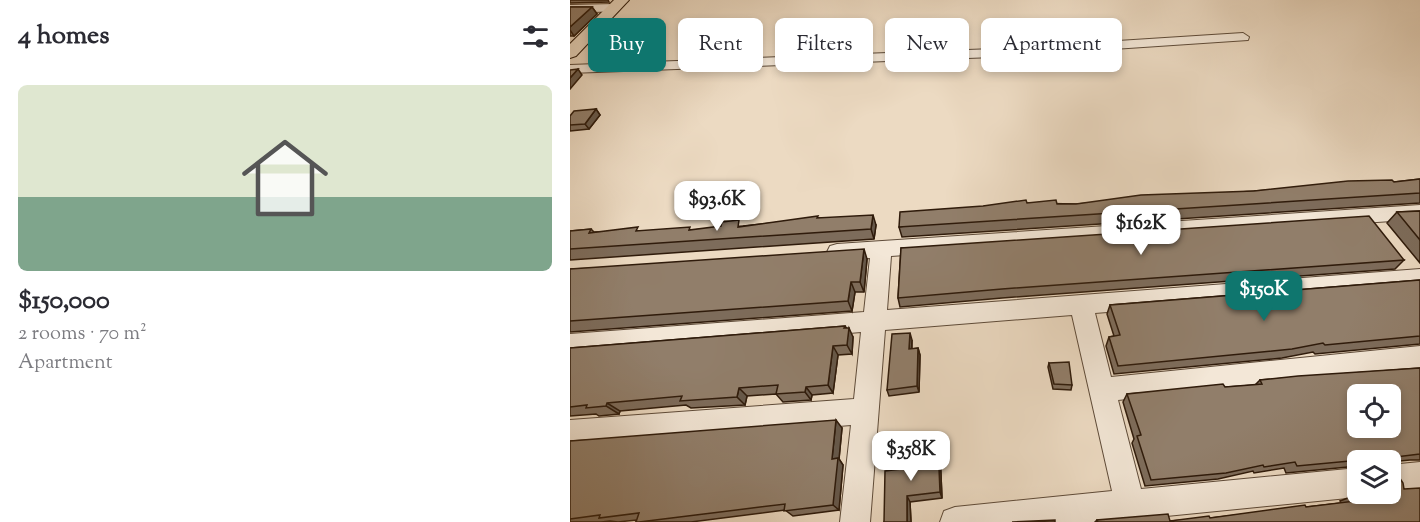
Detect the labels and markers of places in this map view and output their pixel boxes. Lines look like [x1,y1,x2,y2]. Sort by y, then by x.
pin: $93.6K [668,181,766,232]
pin: $162K [1099,205,1183,256]
pin: $150K [1222,271,1306,322]
pin: $358K [869,431,953,482]

